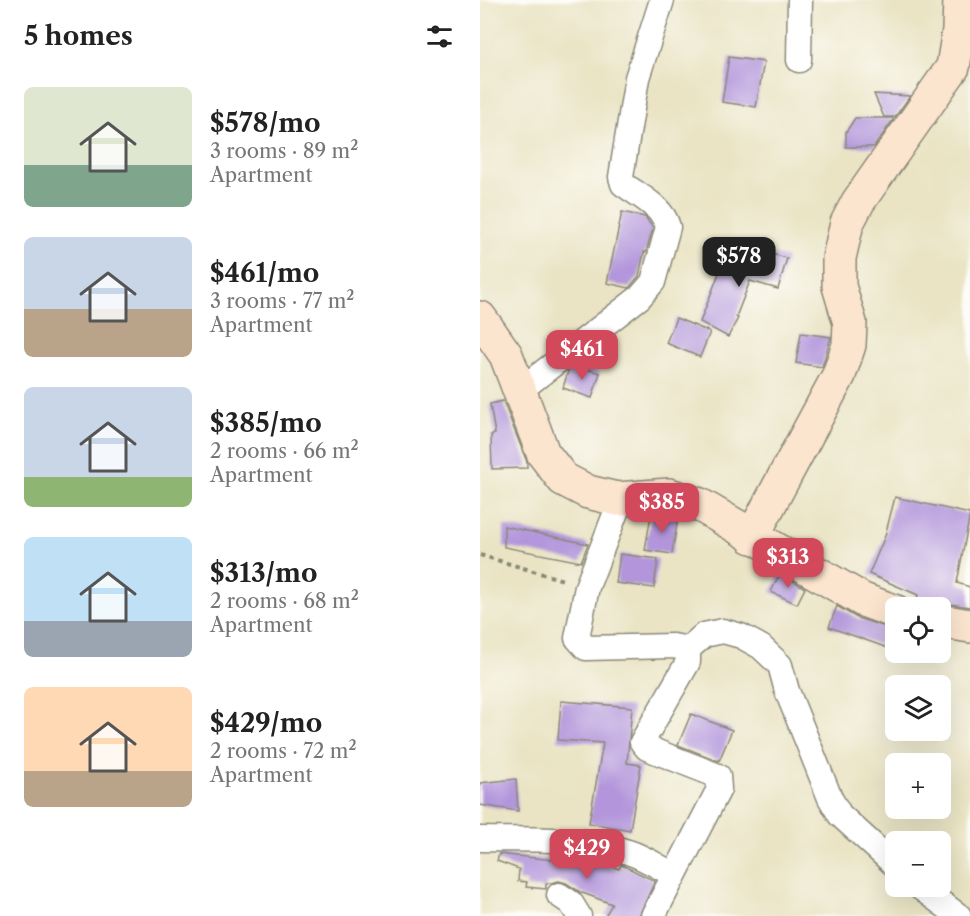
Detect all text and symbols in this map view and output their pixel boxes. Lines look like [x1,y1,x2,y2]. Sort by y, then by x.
text: 5 homes [24,20,133,52]
icon: filters [423,20,456,53]
text: $578/mo [210,107,321,139]
icon: home [72,111,144,183]
text: 3 rooms · 89 m² [210,139,358,163]
text: Apartment [210,163,313,187]
pin: $578 [703,237,775,288]
text: $578 [717,244,761,268]
text: $461/mo [210,257,319,289]
icon: home [72,261,144,333]
text: 3 rooms · 77 m² [210,289,354,313]
text: Apartment [210,313,313,337]
pin: $461 [546,330,618,381]
text: $461 [560,337,604,361]
text: $385/mo [210,407,322,439]
icon: home [72,411,144,483]
text: 2 rooms · 66 m² [210,439,359,463]
text: Apartment [210,463,313,487]
pin: $385 [626,483,698,534]
text: $385 [639,490,685,514]
pin: $313 [752,538,824,589]
text: $313 [767,545,809,569]
text: $313/mo [210,557,318,589]
icon: home [72,561,144,633]
text: 2 rooms · 68 m² [210,589,359,613]
map controls [885,597,951,897]
button: locate [885,597,951,663]
text: Apartment [210,613,313,637]
button: layers [885,675,951,741]
text: $429/mo [210,707,322,739]
icon: home [72,711,144,783]
text: 2 rooms · 72 m² [210,739,357,763]
button: + [885,753,951,819]
text: Apartment [210,763,313,787]
pin: $429 [551,829,623,880]
button: − [885,831,951,897]
text: $429 [564,836,610,860]

